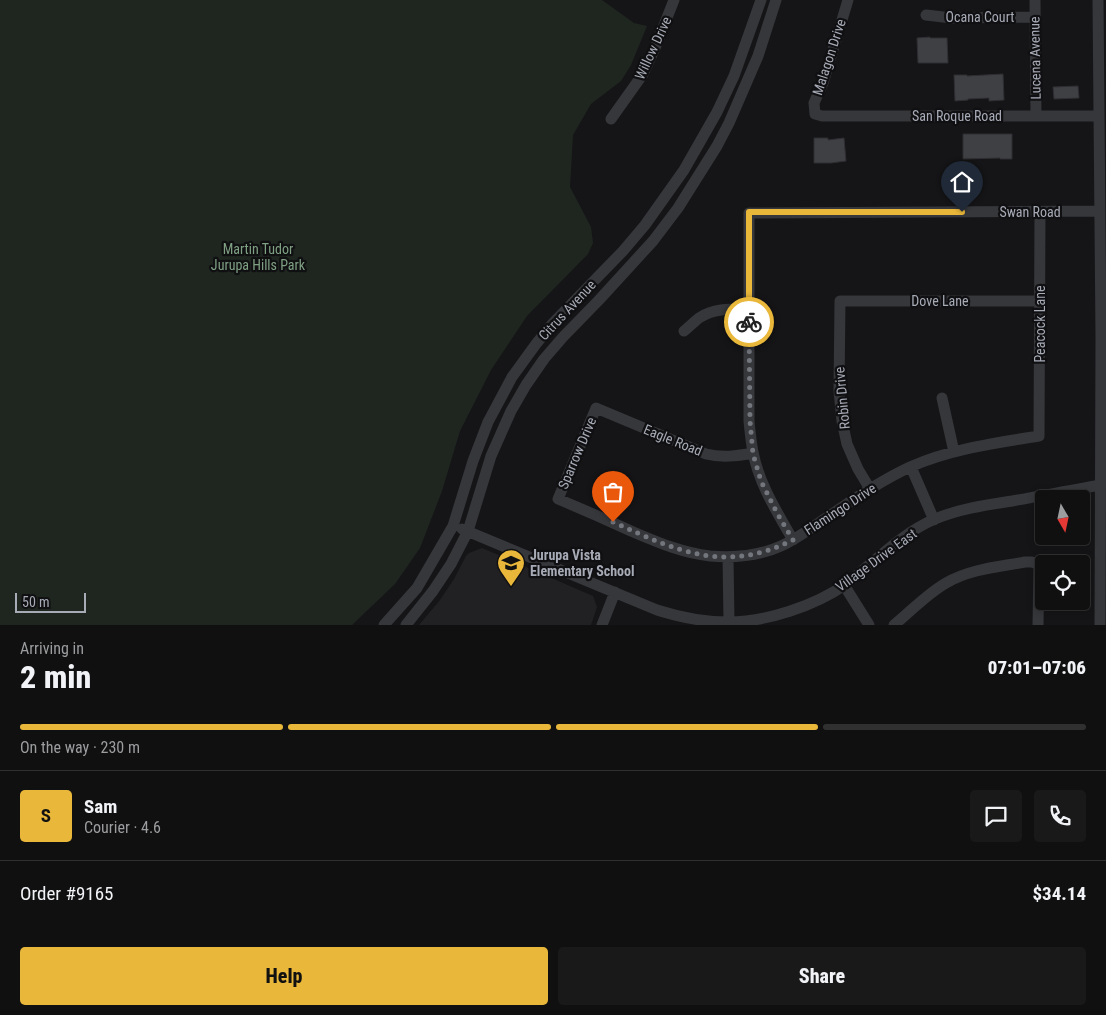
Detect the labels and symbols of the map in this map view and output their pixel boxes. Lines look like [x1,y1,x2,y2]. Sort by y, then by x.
street label: Ocana Court [946,9,1014,25]
street label: Willow Drive [631,14,675,82]
street label: Lucena Avenue [1026,16,1044,100]
street label: Malagon Drive [809,17,849,97]
street label: San Roque Road [912,108,1002,124]
pin [941,161,983,212]
street label: Swan Road [999,204,1061,220]
park label: Martin Tudor Jurupa Hills Park [211,241,306,273]
street label: Citrus Avenue [535,276,599,343]
street label: Peacock Lane [1032,285,1048,363]
street label: Dove Lane [911,293,969,309]
courier [724,297,774,347]
street label: Robin Drive [831,366,853,430]
street label: Sparrow Drive [555,414,599,491]
street label: Eagle Road [641,421,705,459]
pin [592,471,634,522]
street label: Flamingo Drive [801,480,879,538]
north arrow [1035,490,1090,545]
street label: Village Drive East [832,525,920,595]
place label: Jurupa Vista Elementary School [530,547,635,579]
school or university icon: Jurupa Vista Elementary School [496,548,526,587]
scale bar [15,590,86,613]

